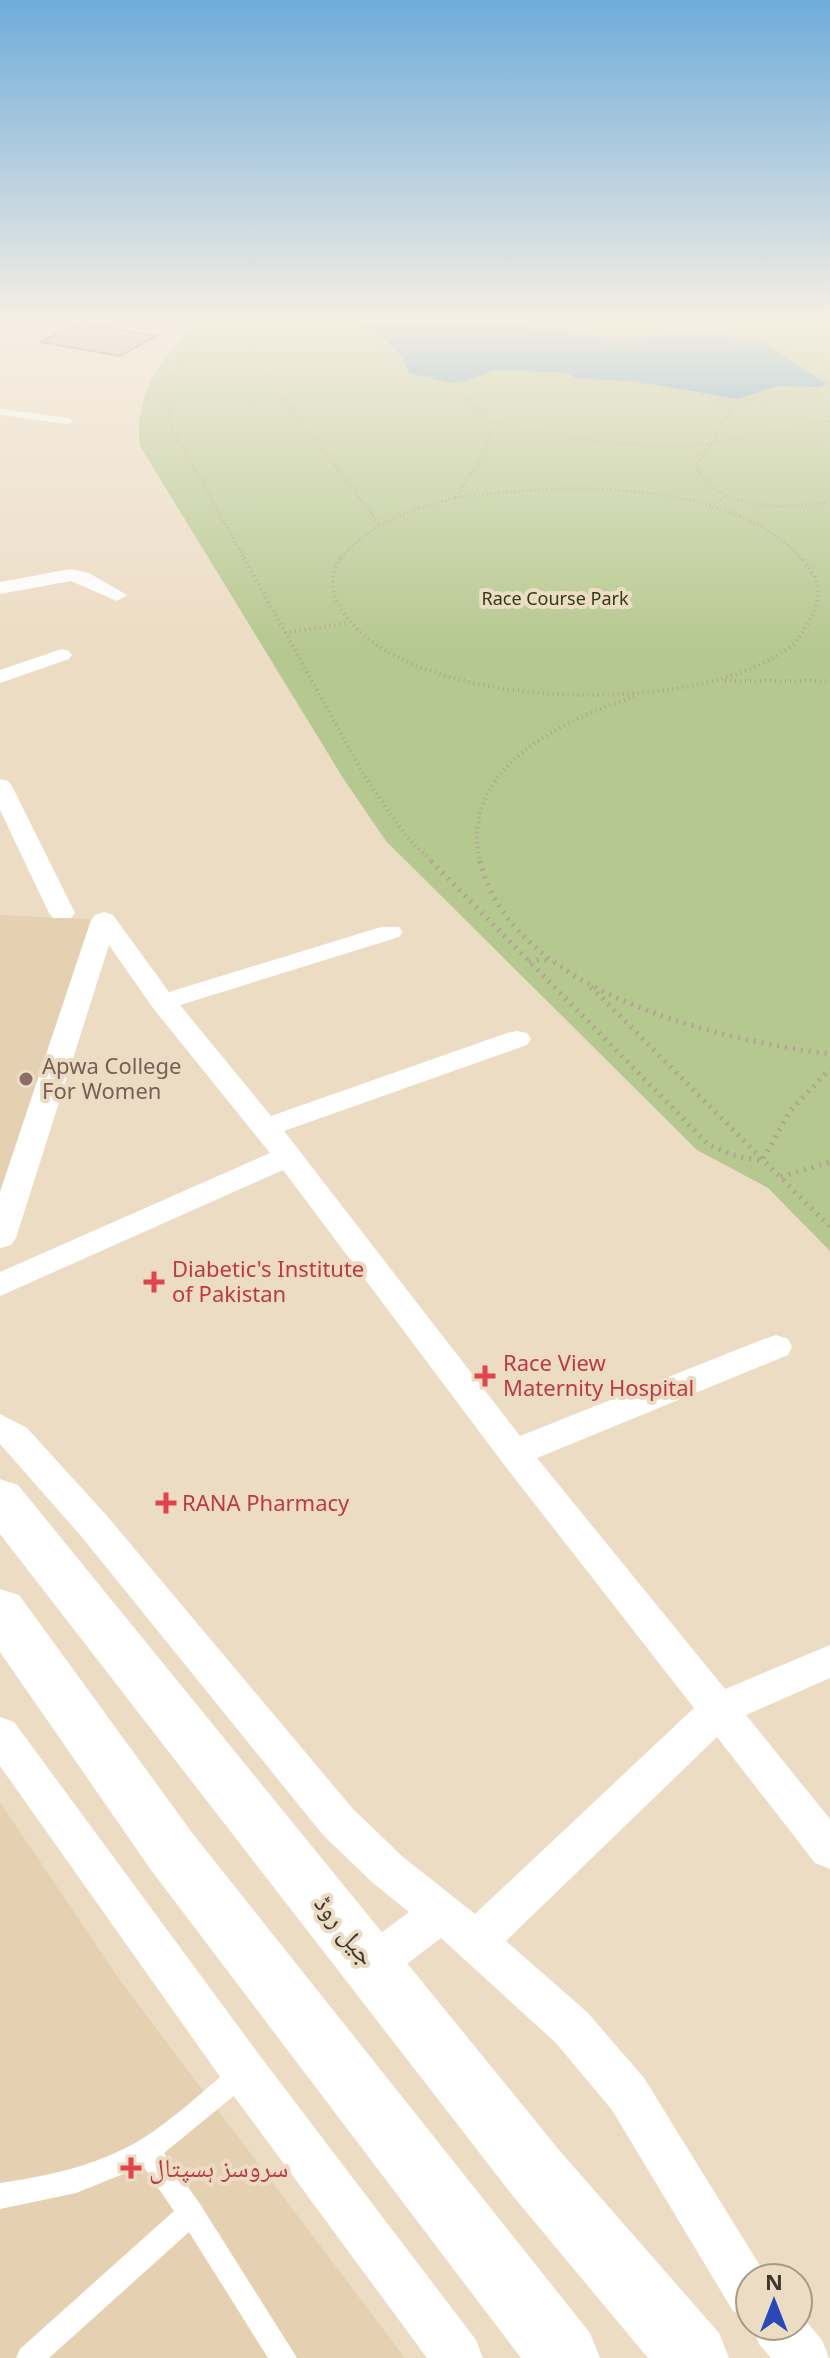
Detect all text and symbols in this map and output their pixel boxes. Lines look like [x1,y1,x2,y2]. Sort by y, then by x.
park label: Race Course Park [481,586,629,610]
place label: Apwa College For Women [42,1050,181,1105]
marker: Apwa College For Women [17,1070,35,1088]
place label: Diabetic's Institute of Pakistan [172,1253,364,1308]
marker: Diabetic's Institute of Pakistan [143,1271,165,1293]
place label: Race View Maternity Hospital [503,1347,694,1402]
marker: Race View Maternity Hospital [474,1365,496,1387]
place label: RANA Pharmacy [182,1487,350,1517]
marker: RANA Pharmacy [157,1494,175,1512]
street label: جیل روڈ [307,1886,385,1972]
place label: سروسز ہسپتال [149,2149,288,2185]
marker: سروسز ہسپتال [120,2157,142,2179]
north arrow [734,2262,814,2342]
text: N [765,2266,783,2296]

